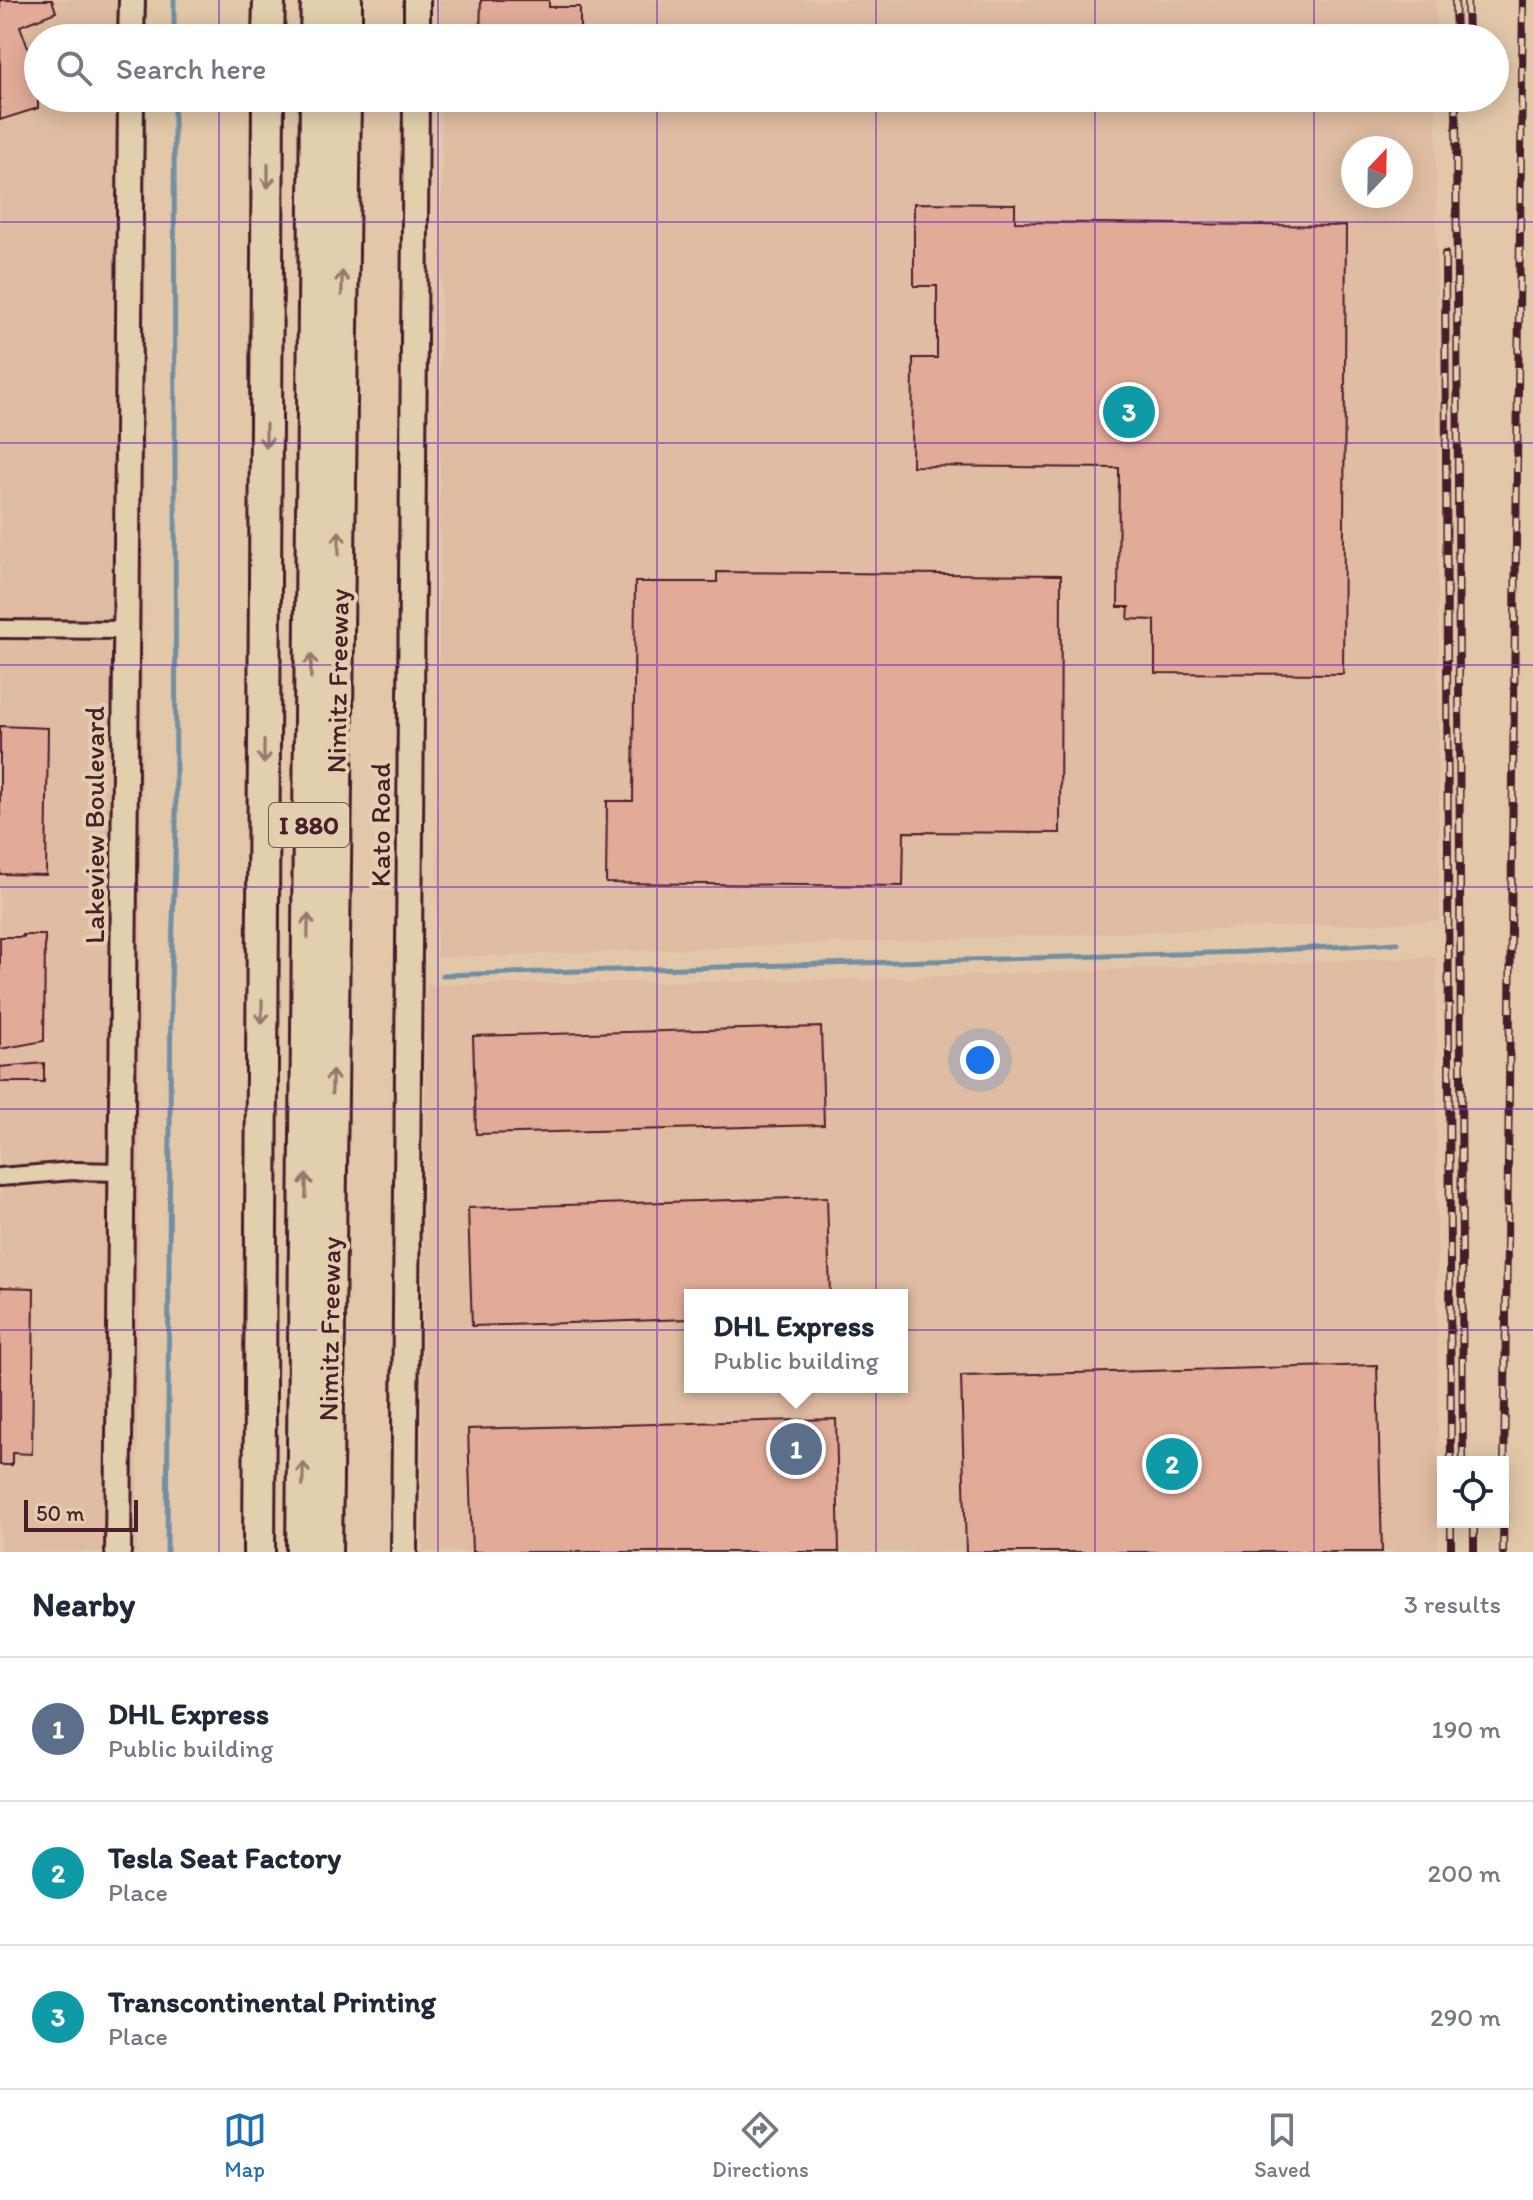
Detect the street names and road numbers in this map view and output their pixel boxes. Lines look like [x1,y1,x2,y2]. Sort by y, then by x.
street label: Nimitz Freeway [318,588,356,774]
street label: Lakeview Boulevard [77,706,111,944]
street label: Kato Road [363,763,397,887]
road number: I 880 [269,803,349,847]
street label: Nimitz Freeway [310,1236,348,1422]

